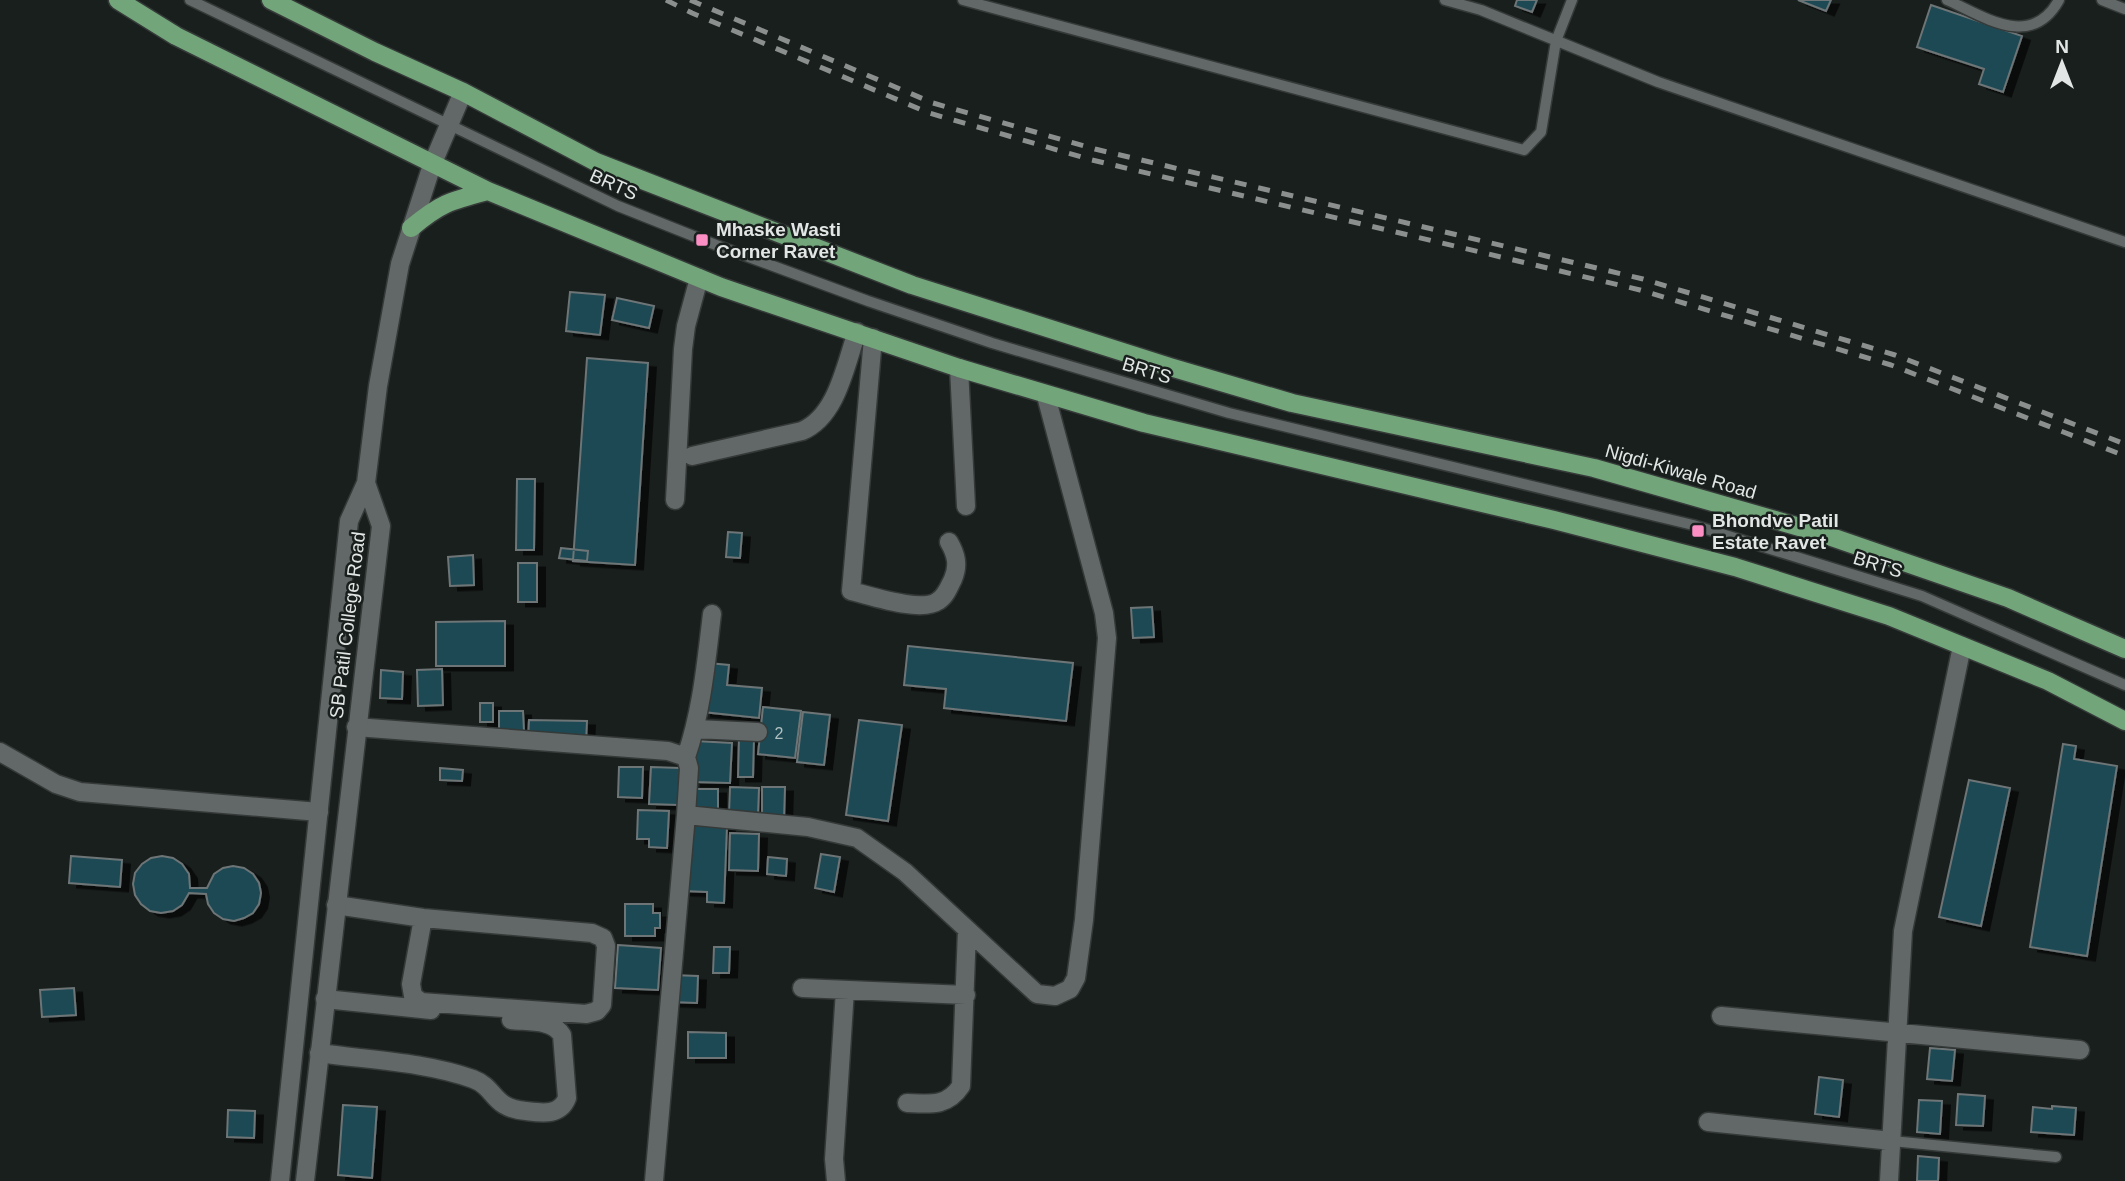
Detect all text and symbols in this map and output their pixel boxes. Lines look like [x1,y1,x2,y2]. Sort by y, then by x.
north arrow [2027,28,2097,98]
text: N [2055,36,2069,57]
street label: BRTS [587,165,641,204]
place label: Mhaske Wasti Corner Ravet [716,219,841,262]
marker: Mhaske Wasti Corner Ravet [694,232,710,248]
street label: BRTS [1120,353,1174,388]
street label: Nigdi-Kiwale Road [1603,440,1759,503]
place label: Bhondve Patil Estate Ravet [1712,510,1839,553]
marker: Bhondve Patil Estate Ravet [1690,523,1706,539]
street label: SB Patil College Road [326,530,369,720]
street label: BRTS [1851,547,1905,582]
house number: 2 [775,725,784,742]

